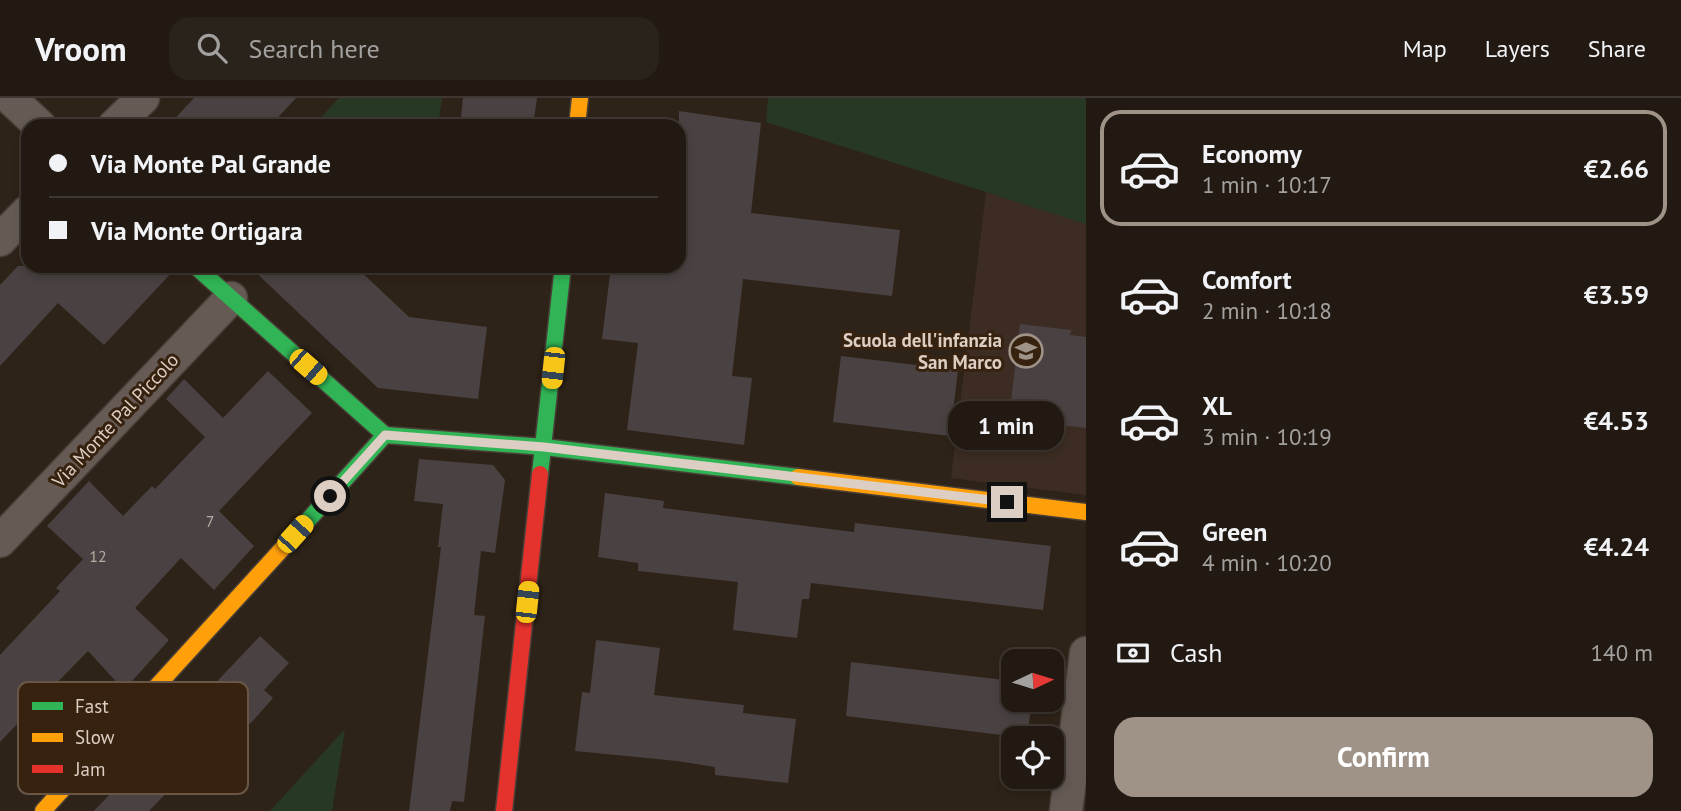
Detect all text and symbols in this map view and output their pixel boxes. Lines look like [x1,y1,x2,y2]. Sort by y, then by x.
search box [169,17,659,80]
text: Vroom [35,27,127,70]
icon: search [193,29,231,67]
text: Search here [249,32,380,65]
text: Map [1403,33,1447,64]
text: Layers [1485,33,1550,64]
text: Share [1588,33,1646,64]
icon: car [1118,137,1181,200]
text: Economy [1202,137,1302,170]
text: Via Monte Pal Grande [91,147,331,180]
text: €2.66 [1584,152,1649,185]
text: 1 min · 10:17 [1202,170,1332,199]
text: Via Monte Ortigara [91,214,303,247]
icon: car [1118,263,1181,326]
text: Comfort [1202,263,1292,296]
text: €3.59 [1584,278,1649,311]
text: 2 min · 10:18 [1202,296,1332,325]
place label: Scuola dell'infanzia San Marco [843,328,1002,374]
school or university icon: Scuola dell'infanzia San Marco [1007,332,1045,370]
car [286,345,331,389]
car [541,346,566,390]
street label: Via Monte Pal Piccolo [46,348,183,493]
icon: car [1118,389,1181,452]
text: XL [1202,389,1232,422]
callout: 1 min [949,400,1065,450]
text: €4.53 [1584,404,1649,437]
text: 1 min [978,411,1034,440]
text: 3 min · 10:19 [1202,422,1332,451]
route start [314,480,346,512]
route end [991,486,1023,518]
house number: 7 [206,511,214,531]
car [274,511,317,557]
icon: car [1118,515,1181,578]
text: Green [1202,515,1267,548]
text: €4.24 [1584,530,1649,563]
house number: 12 [89,546,107,566]
text: 4 min · 10:20 [1202,548,1332,577]
car [515,580,540,624]
icon: cash [1114,634,1152,672]
text: Cash [1170,636,1222,669]
text: 140 m [1591,638,1653,667]
north arrow [1001,649,1064,712]
map controls [1001,649,1064,789]
legend [18,682,248,794]
text: Fast [75,694,109,718]
button: Confirm [1114,717,1653,797]
text: Slow [75,725,115,749]
button: locate [1001,726,1064,789]
text: Jam [74,757,105,781]

